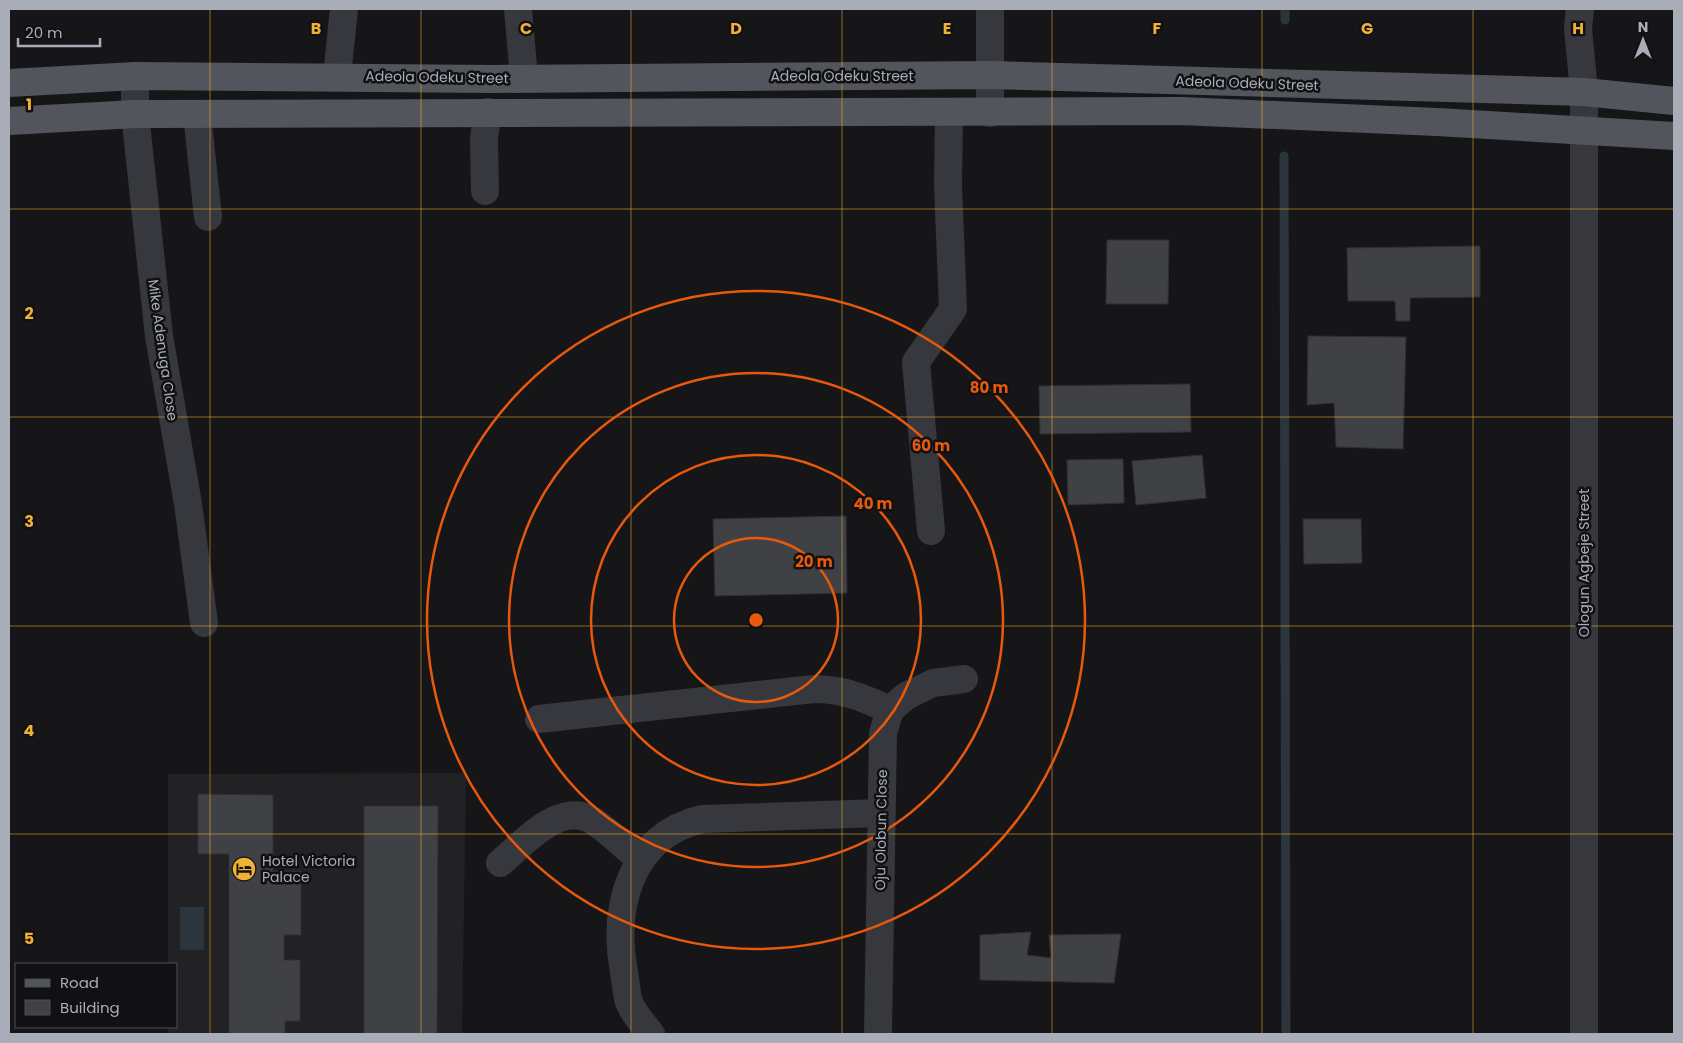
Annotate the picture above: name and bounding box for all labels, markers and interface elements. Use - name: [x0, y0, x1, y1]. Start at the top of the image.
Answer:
- scale bar: [18, 15, 100, 47]
- north arrow: [1618, 15, 1668, 65]
- text: B: [311, 17, 321, 40]
- text: C: [520, 17, 532, 40]
- text: D: [730, 17, 742, 40]
- text: E: [943, 17, 951, 40]
- text: F: [1153, 17, 1162, 40]
- text: G: [1361, 17, 1373, 40]
- text: H: [1572, 17, 1584, 40]
- text: N: [1638, 17, 1648, 37]
- text: 20 m: [25, 22, 63, 43]
- street label: Adeola Odeku Street: [365, 66, 509, 88]
- street label: Adeola Odeku Street: [770, 66, 914, 86]
- street label: Adeola Odeku Street: [1175, 71, 1319, 95]
- text: 1: [26, 93, 32, 116]
- street label: Mike Adenuga Close: [143, 278, 183, 422]
- text: 2: [24, 302, 34, 325]
- text: 80 m: [970, 377, 1008, 398]
- text: 60 m: [912, 435, 950, 456]
- street label: Ologun Agbeje Street: [1574, 489, 1594, 637]
- text: 40 m: [853, 493, 893, 514]
- text: 3: [24, 510, 34, 533]
- text: 20 m: [795, 551, 833, 572]
- centre of rings: [747, 611, 765, 629]
- text: 4: [24, 719, 35, 742]
- street label: Oju Olobun Close: [870, 769, 892, 891]
- place label: Hotel Victoria Palace: [262, 851, 355, 887]
- hotel icon: Hotel Victoria Palace: [231, 856, 257, 882]
- text: 5: [24, 927, 34, 950]
- legend: [15, 963, 178, 1028]
- text: Road: [60, 972, 99, 993]
- text: Building: [60, 997, 120, 1018]

